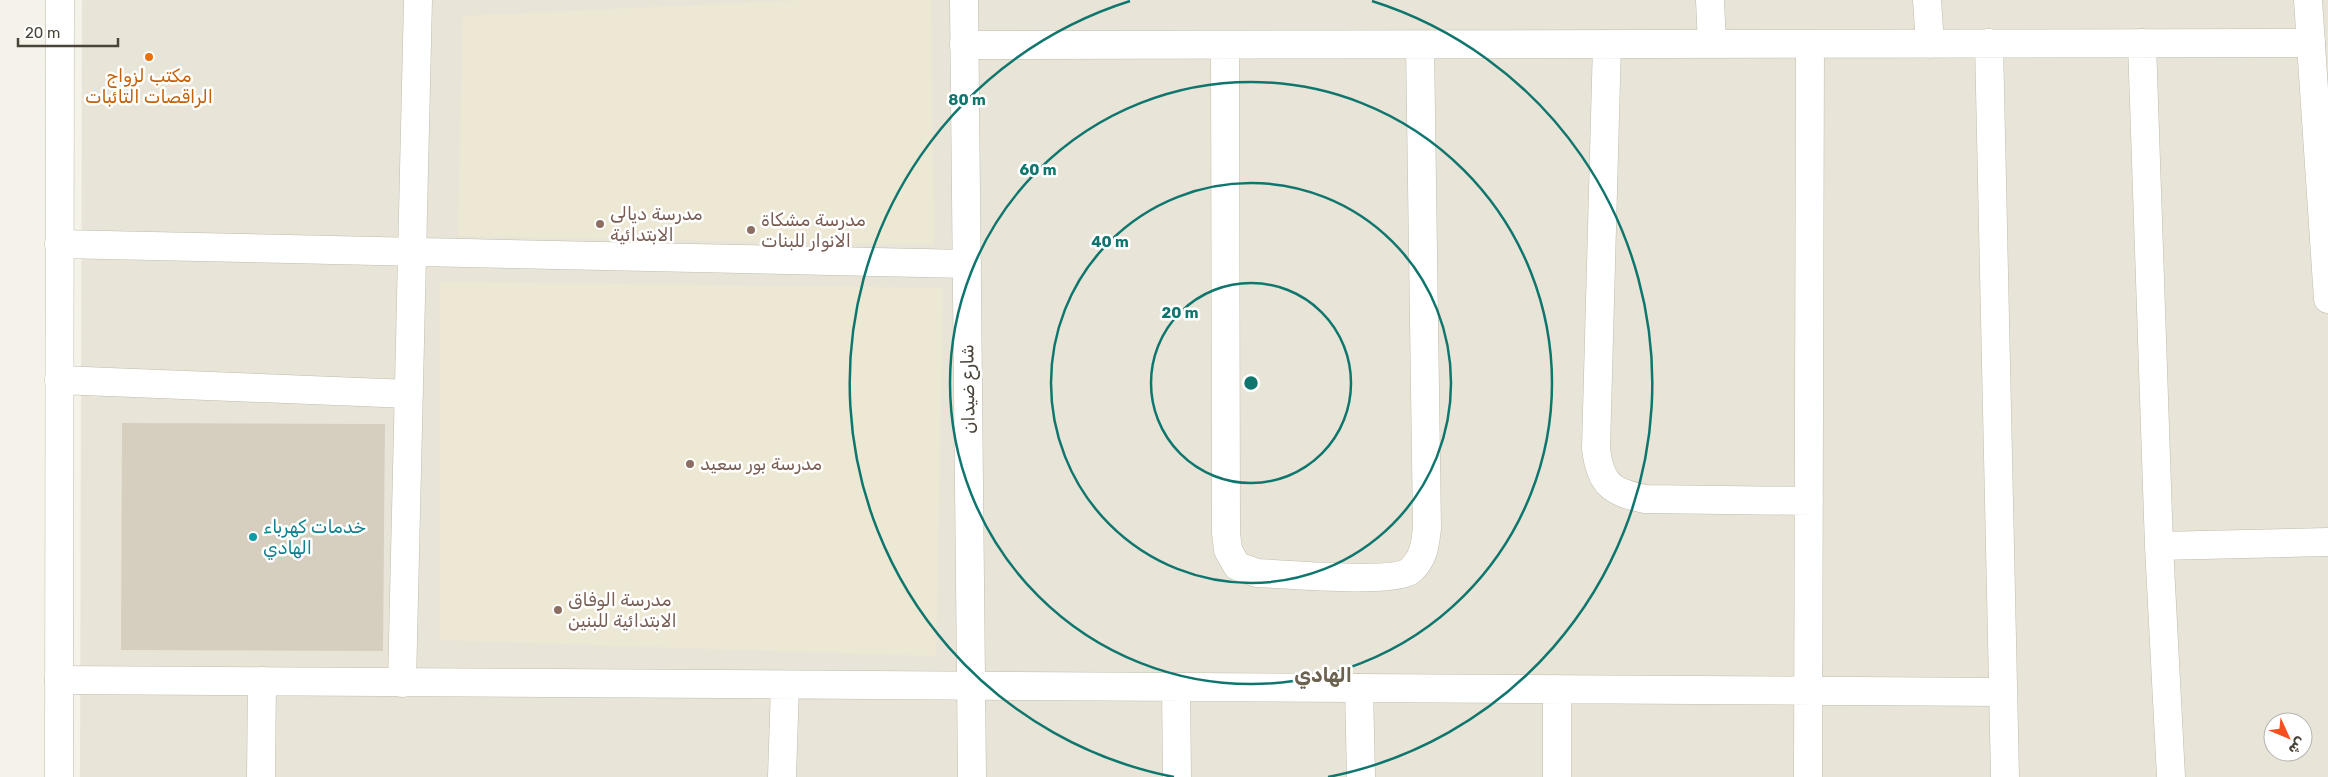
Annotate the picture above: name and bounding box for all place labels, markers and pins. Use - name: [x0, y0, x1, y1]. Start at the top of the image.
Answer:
- marker: مكتب لزواج الراقصات التائبات: [143, 51, 155, 63]
- place label: مكتب لزواج الراقصات التائبات: [85, 65, 213, 108]
- place label: مدرسة ديالى الابتدائية: [610, 203, 703, 246]
- place label: مدرسة مشكاة الانوار للبنات: [761, 209, 866, 252]
- marker: مدرسة ديالى الابتدائية: [594, 218, 606, 230]
- marker: مدرسة مشكاة الانوار للبنات: [745, 224, 757, 236]
- centre of rings: [1242, 374, 1260, 392]
- place label: مدرسة بور سعيد: [700, 453, 822, 475]
- marker: مدرسة بور سعيد: [684, 458, 696, 470]
- place label: خدمات كهرباء الهادي: [263, 516, 366, 560]
- marker: خدمات كهرباء الهادي: [247, 531, 259, 543]
- place label: مدرسة الوفاق الابتدائية للبنين: [568, 589, 677, 632]
- marker: مدرسة الوفاق الابتدائية للبنين: [552, 604, 564, 616]

